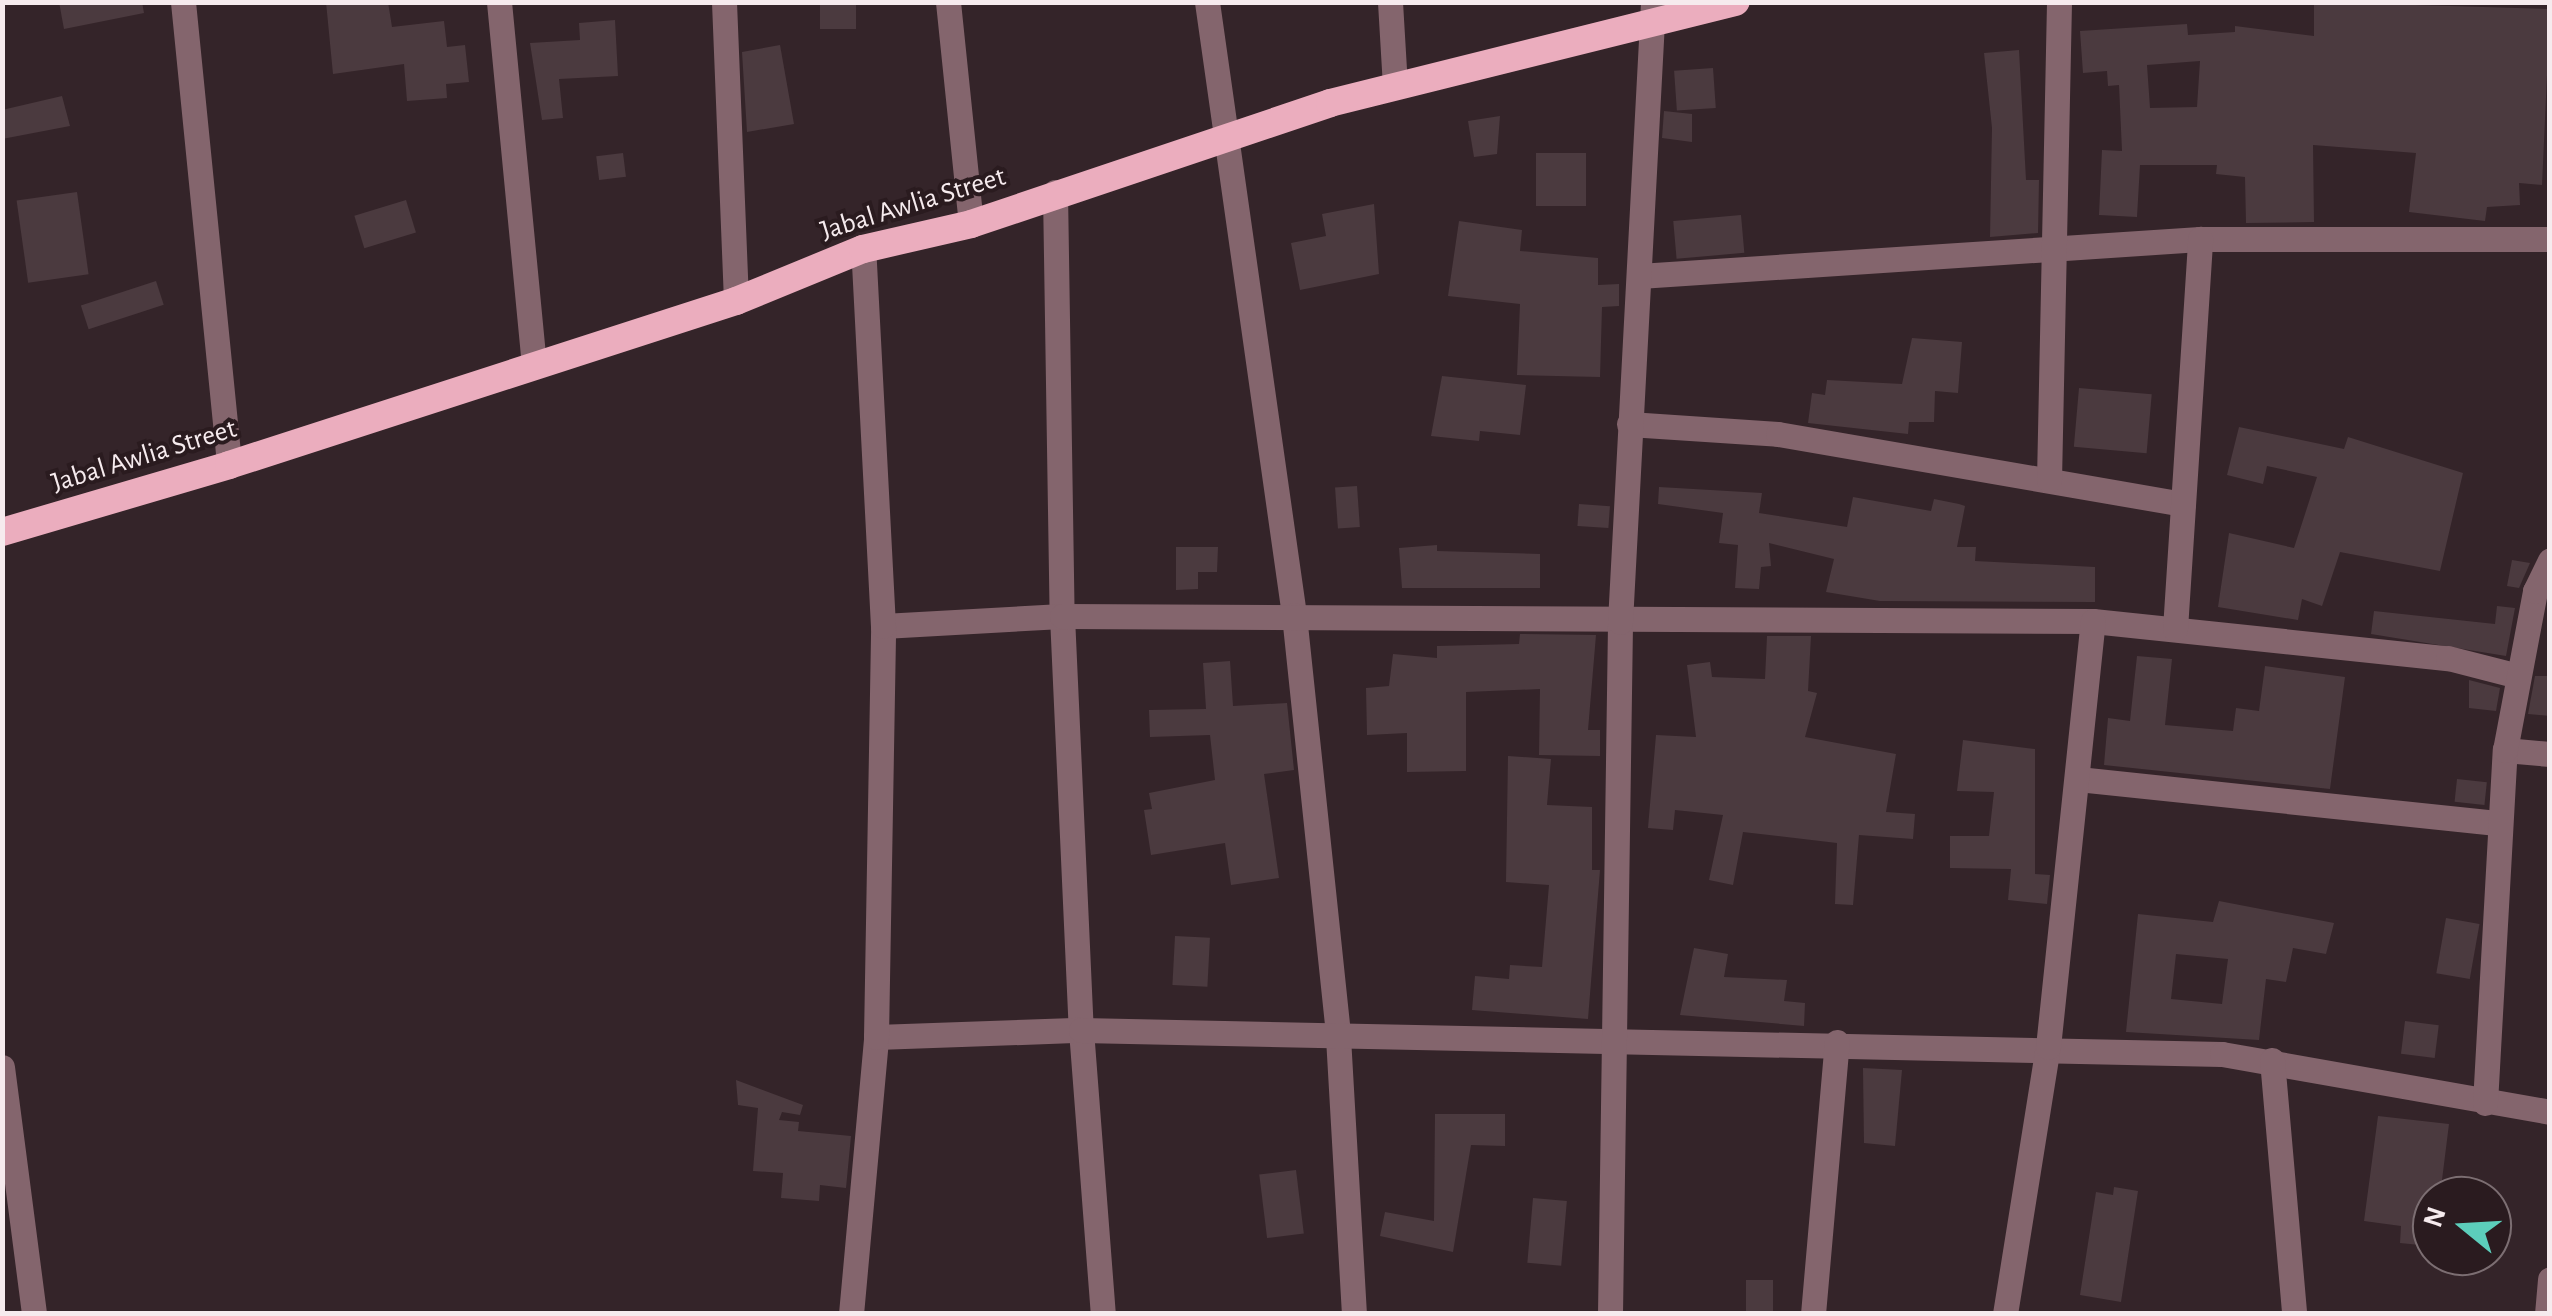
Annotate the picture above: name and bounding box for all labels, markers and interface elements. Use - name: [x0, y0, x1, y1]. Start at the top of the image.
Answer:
- street label: Jabal Awlia Street: [816, 160, 1010, 248]
- street label: Jabal Awlia Street: [47, 412, 241, 500]
- north arrow: [2412, 1176, 2512, 1276]
- text: N: [2419, 1204, 2452, 1231]

